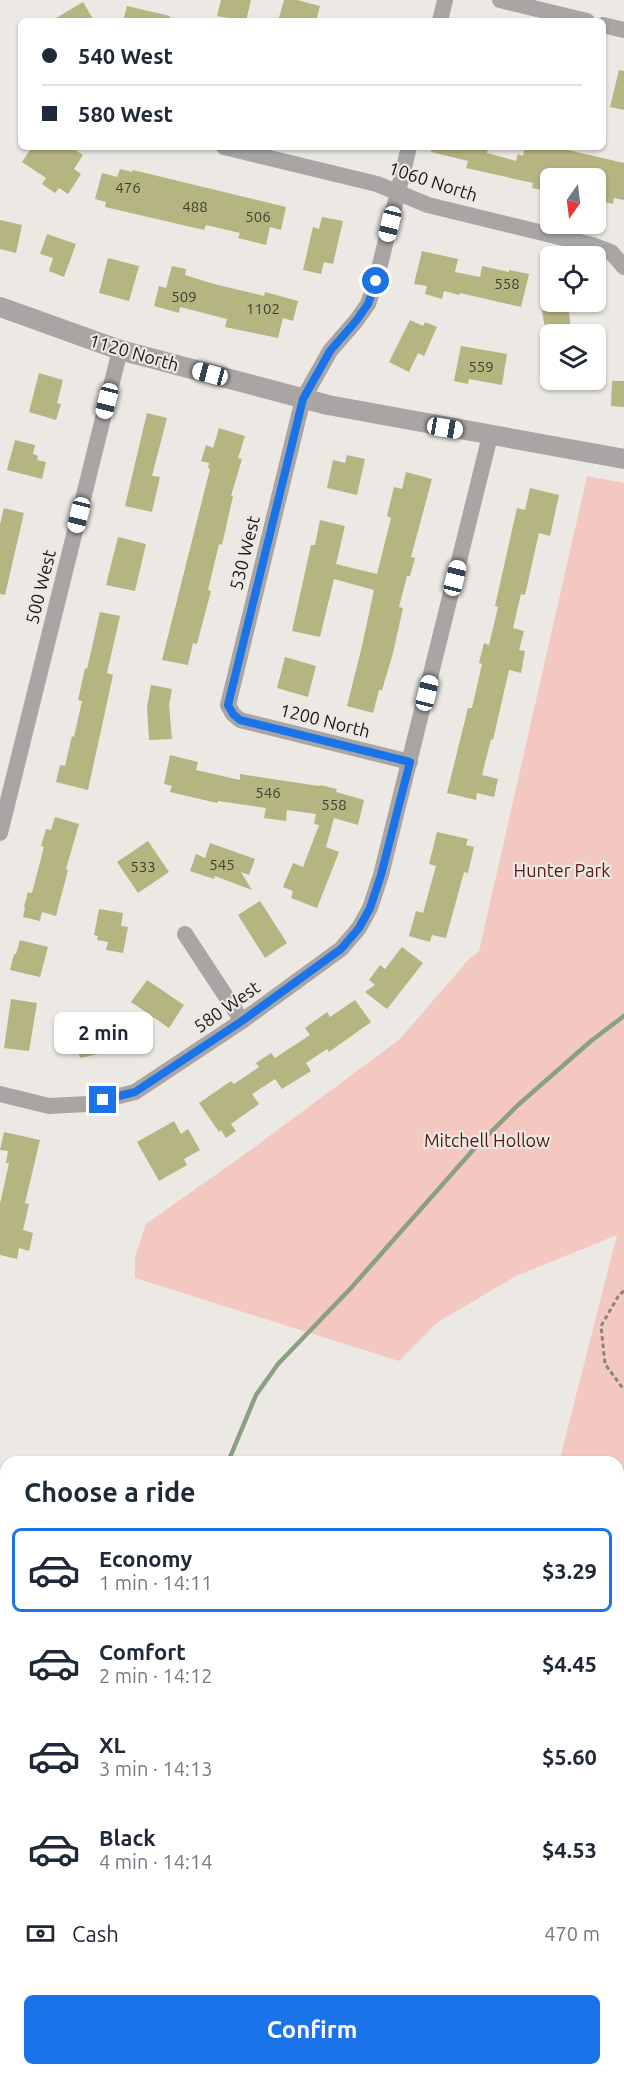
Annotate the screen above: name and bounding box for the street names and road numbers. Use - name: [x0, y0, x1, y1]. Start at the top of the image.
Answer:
- street label: 1060 North: [386, 157, 480, 205]
- street label: 1120 North: [87, 330, 181, 374]
- street label: 530 West: [225, 514, 263, 592]
- street label: 500 West: [21, 548, 59, 626]
- street label: 1200 North: [278, 699, 372, 741]
- street label: 580 West: [190, 976, 263, 1036]

